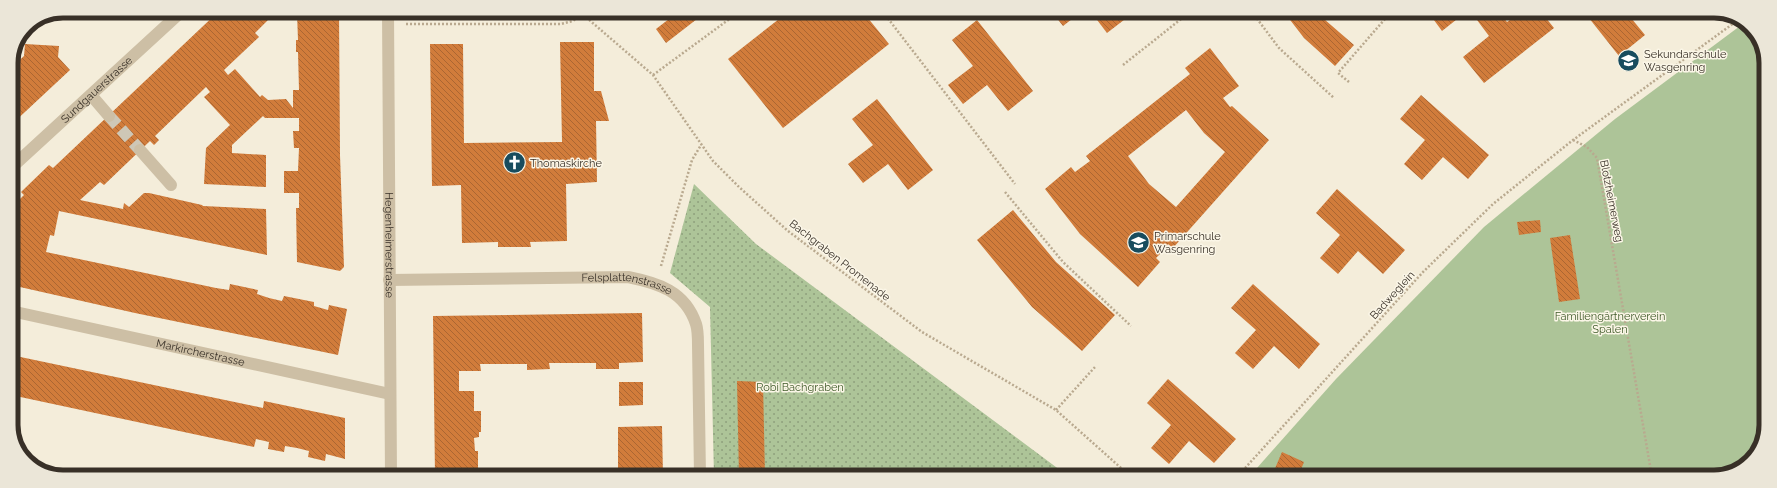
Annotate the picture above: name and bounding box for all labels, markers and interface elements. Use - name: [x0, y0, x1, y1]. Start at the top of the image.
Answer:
- school or university icon: Sekundarschule Wasgenring: [1616, 47, 1642, 73]
- place label: Sekundarschule Wasgenring: [1644, 48, 1727, 74]
- street label: Sundgauerstrasse: [58, 54, 136, 126]
- church icon: Thomaskirche: [501, 150, 527, 176]
- place label: Thomaskirche: [530, 157, 602, 170]
- street label: Blotzheimerweg: [1597, 159, 1626, 243]
- street label: Hegenheimerstrasse: [382, 192, 396, 299]
- street label: Bachgraben Promenade: [787, 217, 893, 304]
- school or university icon: Primarschule Wasgenring: [1126, 229, 1152, 255]
- place label: Primarschule Wasgenring: [1154, 230, 1221, 256]
- street label: Badweglein: [1367, 269, 1417, 322]
- street label: Felsplattenstrasse: [581, 271, 675, 298]
- park label: Familiengärtnerverein Spalen: [1555, 310, 1665, 336]
- street label: Markircherstrasse: [155, 337, 246, 369]
- park label: Robi Bachgraben: [756, 381, 844, 394]

